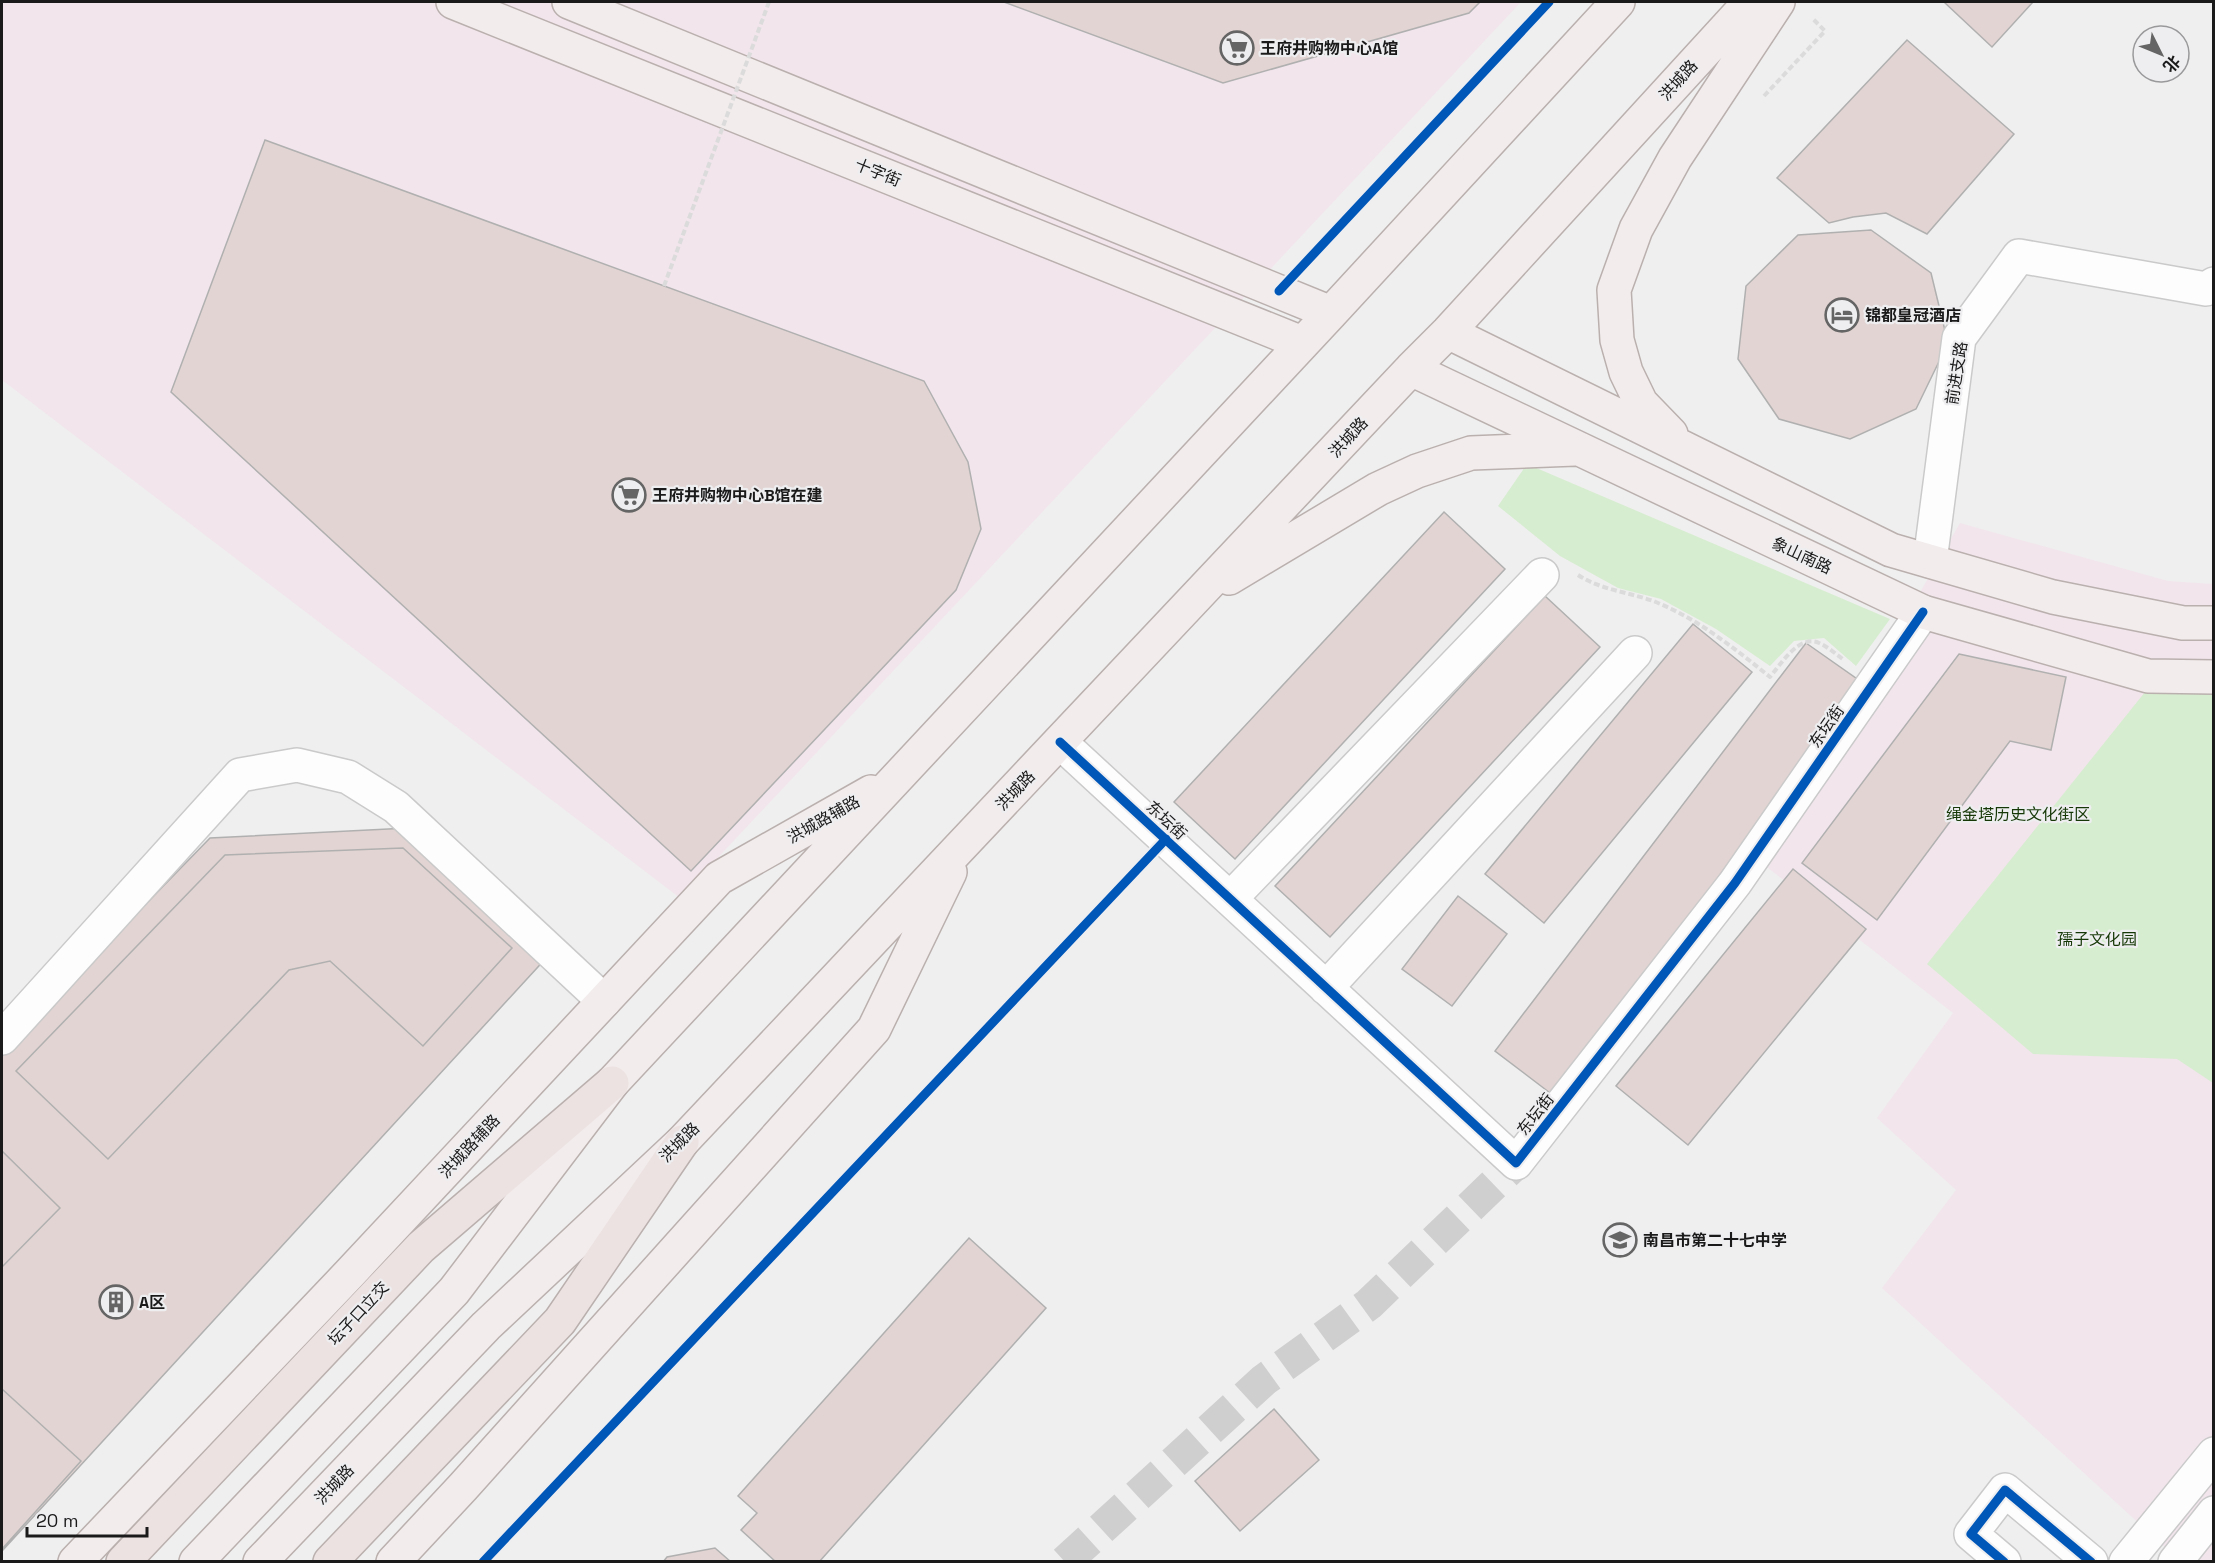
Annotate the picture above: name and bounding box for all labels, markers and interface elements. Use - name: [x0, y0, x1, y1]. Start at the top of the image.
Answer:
- north arrow: [2131, 24, 2191, 84]
- supermarket icon: 王府井购物中心A馆: [1219, 30, 1255, 66]
- place label: 王府井购物中心A馆: [1260, 38, 1398, 59]
- text: 北: [2158, 51, 2185, 77]
- street label: 洪城路: [1655, 55, 1702, 105]
- street label: 十字街: [852, 154, 904, 191]
- hotel icon: 锦都皇冠酒店: [1824, 297, 1860, 333]
- place label: 锦都皇冠酒店: [1865, 305, 1961, 326]
- street label: 前进支路: [1941, 340, 1972, 406]
- street label: 洪城路: [1324, 413, 1372, 462]
- supermarket icon: 王府井购物中心B馆在建: [611, 477, 647, 513]
- place label: 王府井购物中心B馆在建: [652, 485, 823, 506]
- street label: 象山南路: [1768, 532, 1835, 578]
- street label: 东坛街: [1804, 701, 1849, 752]
- street label: 洪城路: [991, 766, 1040, 815]
- street label: 洪城路辅路: [783, 791, 863, 848]
- street label: 东坛街: [1142, 796, 1191, 844]
- park label: 绳金塔历史文化街区: [1946, 804, 2090, 825]
- park label: 孺子文化园: [2057, 929, 2137, 950]
- street label: 东坛街: [1512, 1089, 1558, 1140]
- street label: 洪城路辅路: [434, 1110, 504, 1183]
- street label: 洪城路: [655, 1118, 704, 1167]
- school or university icon: 南昌市第二十七中学: [1602, 1222, 1638, 1258]
- place label: 南昌市第二十七中学: [1643, 1230, 1787, 1251]
- street label: 坛子口立交: [323, 1277, 393, 1350]
- building icon: A区: [98, 1284, 134, 1320]
- place label: A区: [139, 1292, 165, 1313]
- street label: 洪城路: [310, 1460, 359, 1509]
- scale bar: [27, 1500, 147, 1538]
- text: 20 m: [36, 1509, 79, 1532]

